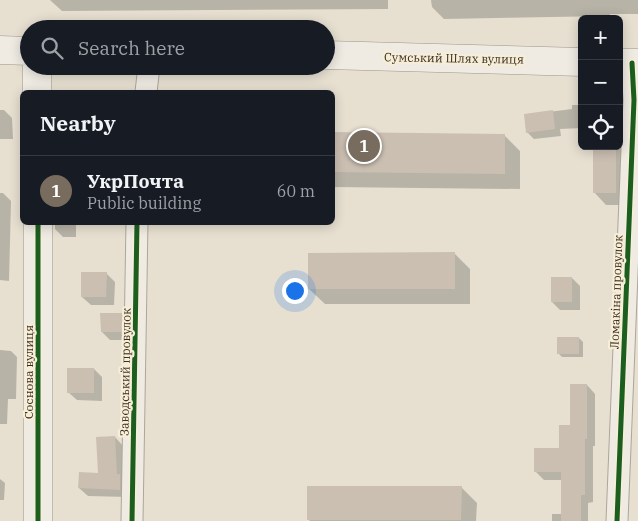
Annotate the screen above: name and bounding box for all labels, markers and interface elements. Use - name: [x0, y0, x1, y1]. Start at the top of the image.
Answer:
- map controls: [578, 15, 623, 150]
- button: +: [578, 15, 623, 60]
- search box: [20, 20, 335, 75]
- icon: search: [38, 34, 66, 62]
- text: Search here: [78, 36, 185, 60]
- street label: Сумський Шлях вулиця: [384, 49, 524, 67]
- button: −: [578, 60, 623, 105]
- button: locate: [578, 105, 623, 150]
- text: Nearby: [40, 109, 116, 137]
- pin: 1: [348, 127, 380, 165]
- text: УкрПочта: [87, 169, 184, 193]
- text: 1: [51, 181, 61, 201]
- text: 60 m: [277, 181, 315, 201]
- text: Public building: [87, 193, 201, 213]
- street label: Ломакіна провулок: [607, 235, 625, 349]
- your location: [282, 278, 308, 304]
- street label: Заводський провулок: [116, 308, 134, 436]
- street label: Соснова вулиця: [21, 325, 36, 419]

